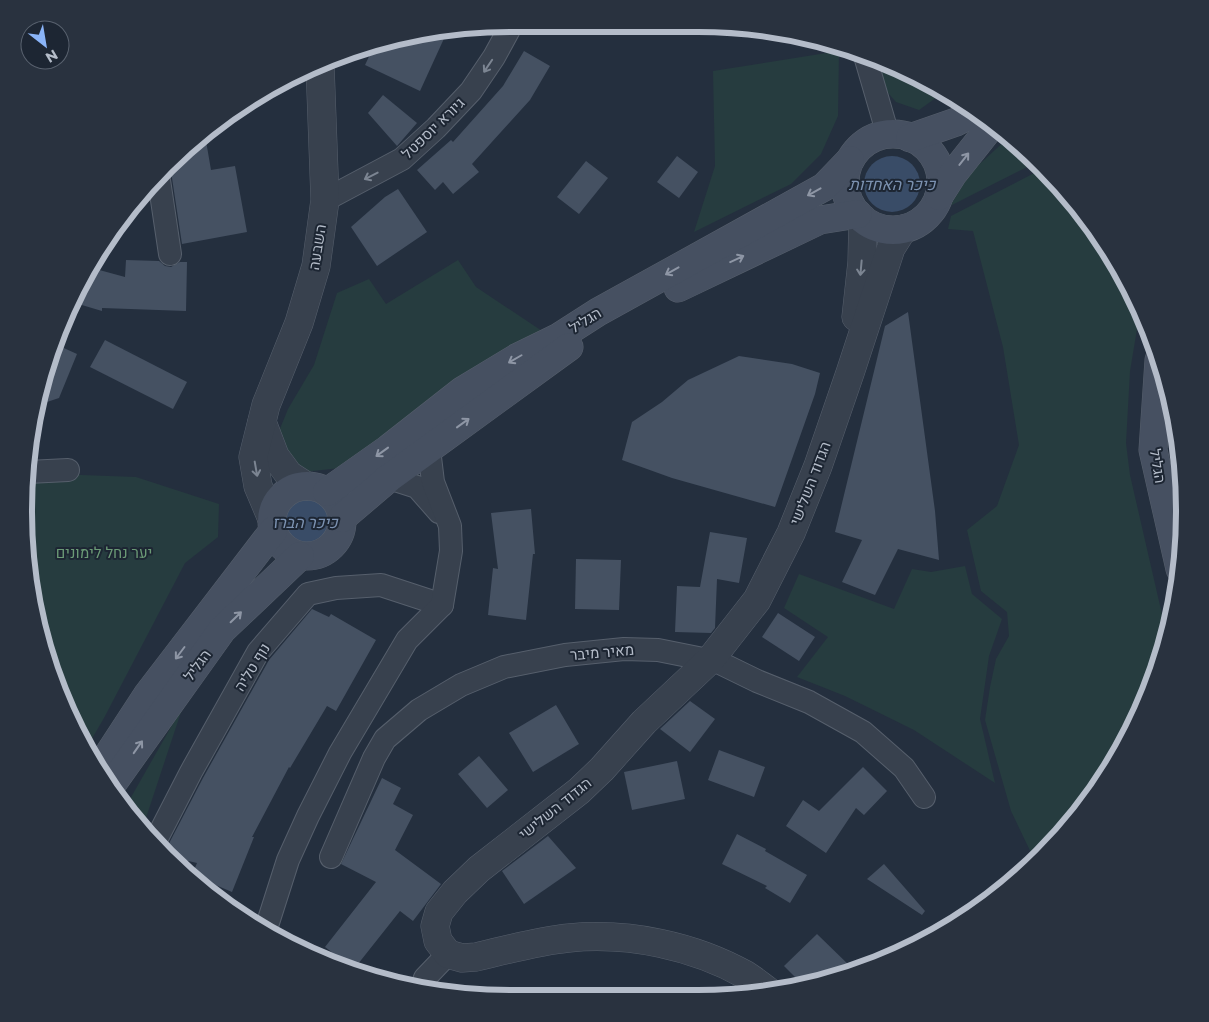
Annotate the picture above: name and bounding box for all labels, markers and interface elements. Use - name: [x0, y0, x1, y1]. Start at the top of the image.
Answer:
- north arrow: [20, 20, 70, 70]
- text: N: [42, 46, 61, 67]
- one-way arrow: [483, 59, 493, 73]
- street label: גיורא יוספטל: [397, 93, 469, 163]
- one-way arrow: [959, 152, 969, 166]
- one-way arrow: [364, 172, 379, 181]
- water label: כיכר האחדות: [849, 175, 937, 194]
- one-way arrow: [808, 188, 822, 198]
- street label: השבעה: [304, 223, 330, 271]
- one-way arrow: [729, 254, 744, 264]
- one-way arrow: [856, 259, 866, 275]
- one-way arrow: [665, 267, 680, 276]
- street label: הגליל: [565, 303, 605, 337]
- one-way arrow: [509, 355, 523, 365]
- one-way arrow: [456, 418, 469, 429]
- street label: הגדוד השלישי: [785, 439, 835, 527]
- one-way arrow: [375, 447, 389, 457]
- street label: הגליל: [1146, 447, 1170, 485]
- one-way arrow: [251, 461, 261, 477]
- water label: כיכר הברז: [272, 513, 339, 532]
- park label: יער נחל לימונים: [56, 543, 152, 562]
- one-way arrow: [229, 611, 242, 623]
- street label: נוף טליה: [230, 639, 274, 695]
- street label: מאיר מיבר: [569, 640, 635, 664]
- street label: הגליל: [179, 645, 215, 685]
- one-way arrow: [175, 646, 185, 660]
- one-way arrow: [133, 740, 143, 754]
- street label: הגדוד השלישי: [515, 773, 595, 843]

